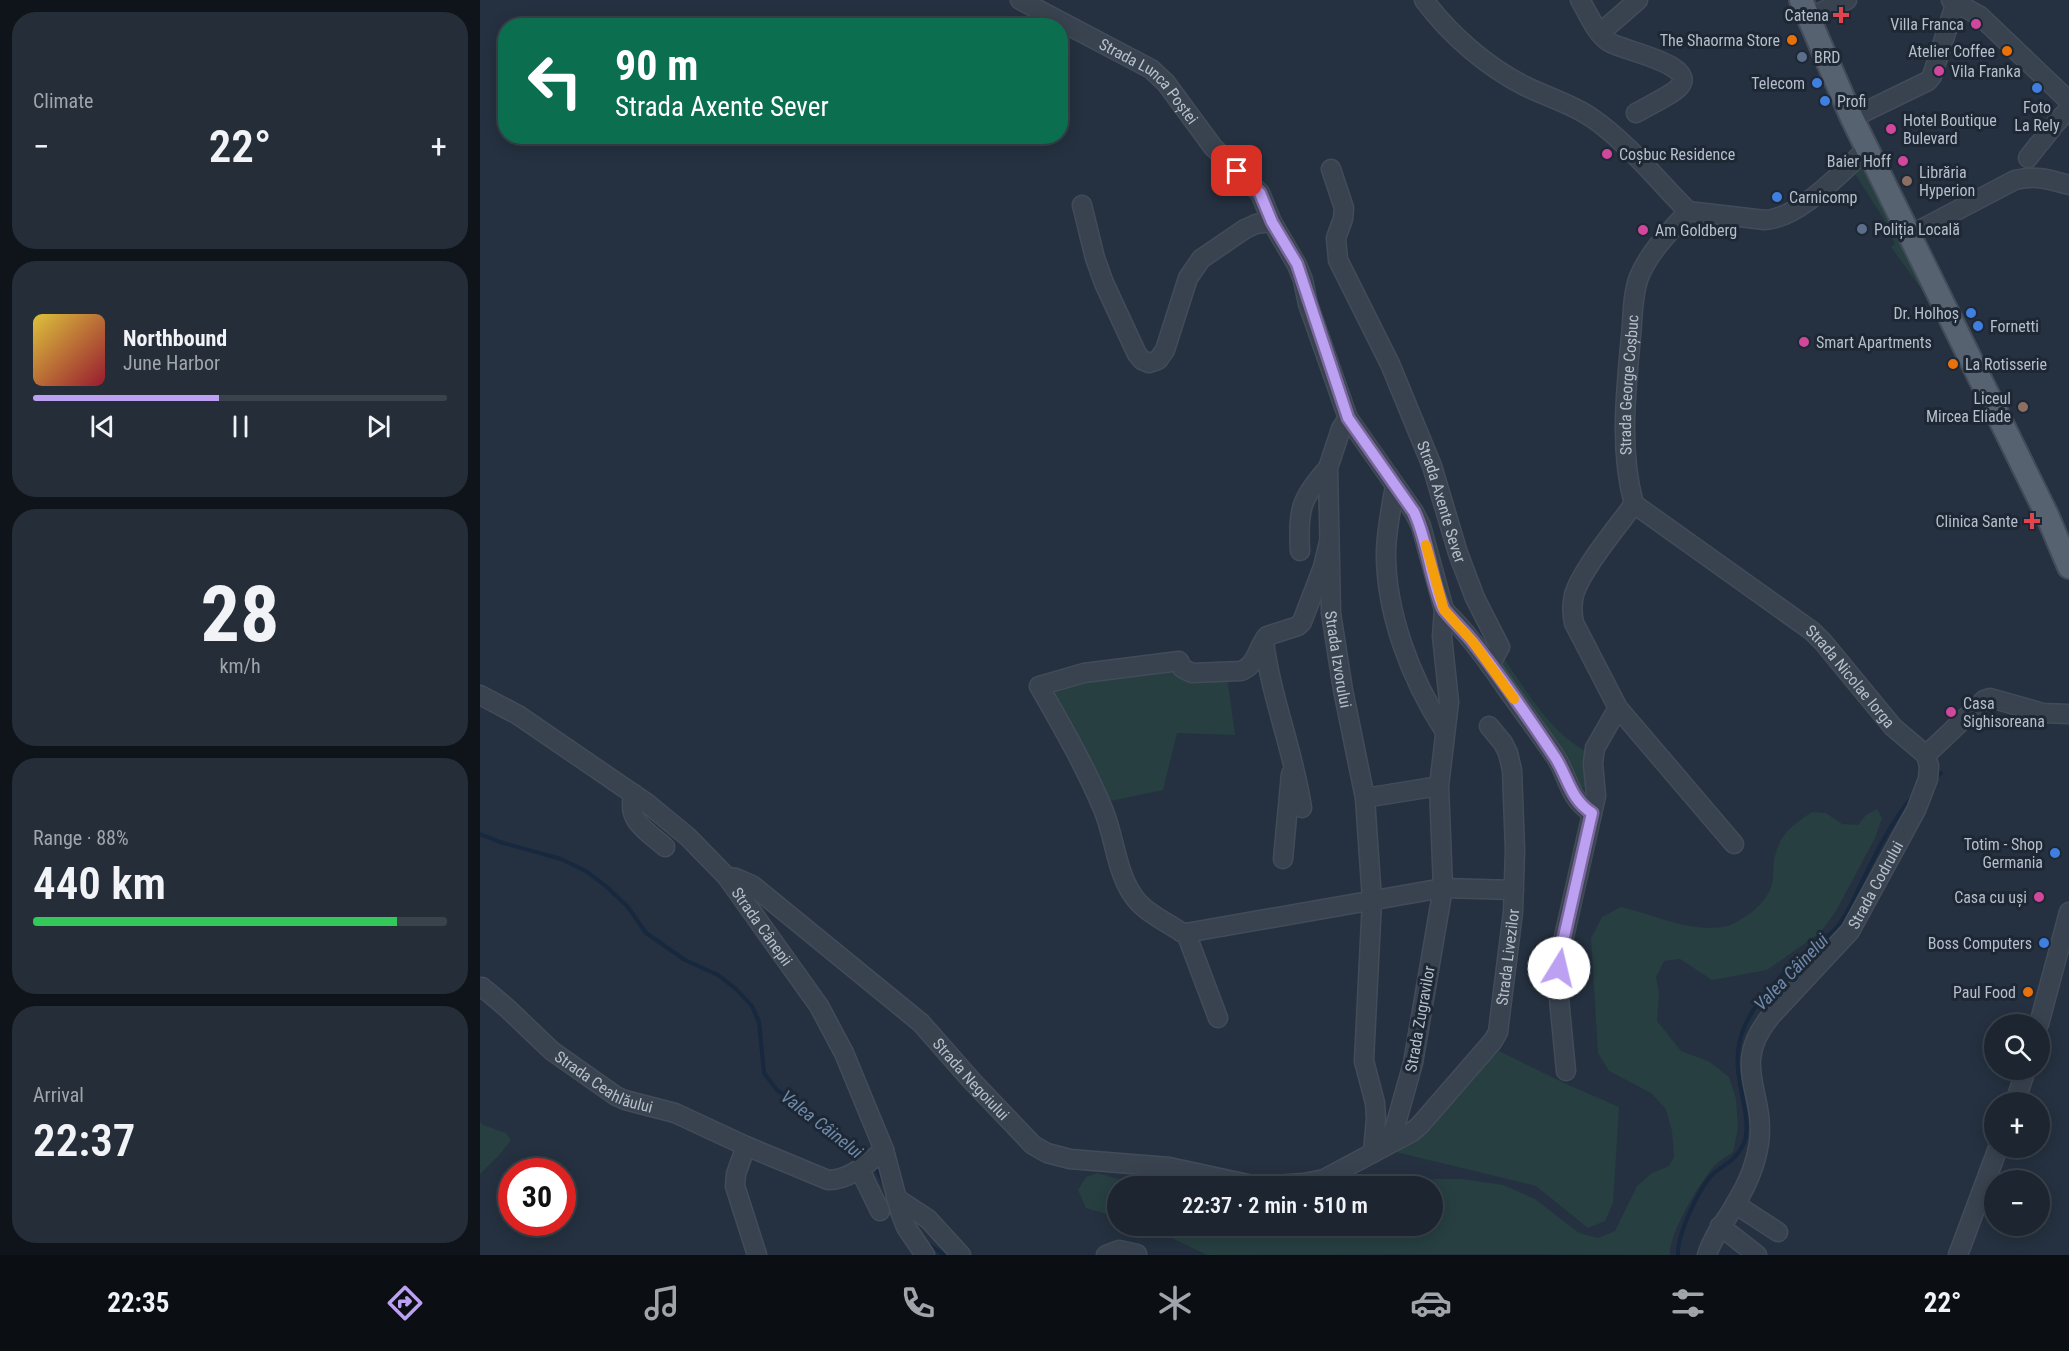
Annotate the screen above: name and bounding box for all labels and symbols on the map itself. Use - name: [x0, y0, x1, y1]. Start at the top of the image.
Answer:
- place label: Catena: [1785, 6, 1829, 25]
- marker: Catena: [1834, 8, 1848, 22]
- place label: Villa Franca: [1890, 15, 1964, 34]
- marker: Villa Franca: [1969, 17, 1983, 31]
- place label: The Shaorma Store: [1660, 31, 1780, 50]
- marker: The Shaorma Store: [1785, 33, 1799, 47]
- street label: Strada Lunca Poștei: [1096, 34, 1202, 128]
- place label: Atelier Coffee: [1908, 42, 1995, 61]
- marker: Atelier Coffee: [2000, 44, 2014, 58]
- place label: BRD: [1814, 48, 1840, 67]
- marker: BRD: [1795, 50, 1809, 64]
- place label: Vila Franka: [1951, 62, 2021, 81]
- marker: Vila Franka: [1932, 64, 1946, 78]
- place label: Telecom: [1751, 74, 1805, 93]
- marker: Telecom: [1810, 76, 1824, 90]
- marker: Foto La Rely: [2030, 81, 2044, 95]
- place label: Profi: [1837, 92, 1866, 111]
- marker: Profi: [1818, 94, 1832, 108]
- place label: Foto La Rely: [2014, 98, 2060, 135]
- place label: Hotel Boutique Bulevard: [1903, 111, 1997, 148]
- marker: Hotel Boutique Bulevard: [1884, 122, 1898, 136]
- pin: [1211, 145, 1262, 196]
- place label: Coșbuc Residence: [1619, 145, 1735, 165]
- marker: Coșbuc Residence: [1600, 147, 1614, 161]
- place label: Baier Hoff: [1827, 152, 1891, 171]
- marker: Baier Hoff: [1896, 154, 1910, 168]
- place label: Librăria Hyperion: [1919, 163, 1975, 200]
- marker: Librăria Hyperion: [1900, 174, 1914, 188]
- place label: Carnicomp: [1789, 188, 1858, 207]
- marker: Carnicomp: [1770, 190, 1784, 204]
- place label: Poliția Locală: [1874, 220, 1960, 240]
- place label: Am Goldberg: [1655, 221, 1737, 240]
- marker: Poliția Locală: [1855, 222, 1869, 236]
- marker: Am Goldberg: [1636, 223, 1650, 237]
- place label: Dr. Holhoș: [1893, 304, 1959, 324]
- marker: Dr. Holhoș: [1964, 306, 1978, 320]
- street label: Strada George Coșbuc: [1615, 314, 1642, 456]
- place label: Fornetti: [1990, 317, 2039, 336]
- marker: Fornetti: [1971, 319, 1985, 333]
- place label: Smart Apartments: [1816, 333, 1932, 352]
- marker: Smart Apartments: [1797, 335, 1811, 349]
- place label: La Rotisserie: [1965, 355, 2047, 374]
- marker: La Rotisserie: [1946, 357, 1960, 371]
- place label: Liceul Mircea Eliade: [1926, 389, 2011, 426]
- marker: Liceul Mircea Eliade: [2016, 400, 2030, 414]
- street label: Strada Axente Sever: [1413, 438, 1470, 565]
- place label: Clinica Sante: [1935, 512, 2018, 531]
- marker: Clinica Sante: [2023, 512, 2041, 530]
- street label: Strada Izvorului: [1321, 609, 1356, 709]
- street label: Strada Nicolae Iorga: [1803, 620, 1899, 731]
- place label: Casa Sighisoreana: [1963, 694, 2045, 731]
- marker: Casa Sighisoreana: [1944, 705, 1958, 719]
- place label: Totim - Shop Germania: [1964, 835, 2043, 872]
- street label: Strada Codrului: [1844, 838, 1907, 932]
- marker: Totim - Shop Germania: [2048, 846, 2062, 860]
- street label: Strada Cânepii: [728, 884, 797, 969]
- place label: Casa cu uși: [1954, 888, 2027, 908]
- marker: Casa cu uși: [2032, 890, 2046, 904]
- street label: Strada Livezilor: [1492, 908, 1523, 1007]
- water label: Valea Câinelui: [1749, 929, 1833, 1014]
- place label: Boss Computers: [1928, 934, 2032, 953]
- position arrow: [1527, 936, 1591, 1000]
- marker: Boss Computers: [2037, 936, 2051, 950]
- street label: Strada Zugravilor: [1401, 964, 1439, 1074]
- place label: Paul Food: [1953, 983, 2016, 1002]
- marker: Paul Food: [2021, 985, 2035, 999]
- street label: Strada Negoiului: [929, 1034, 1014, 1124]
- street label: Strada Ceahlăului: [551, 1047, 655, 1116]
- water label: Valea Câinelui: [777, 1086, 868, 1163]
- speed limit sign: 30: [498, 1158, 576, 1236]

